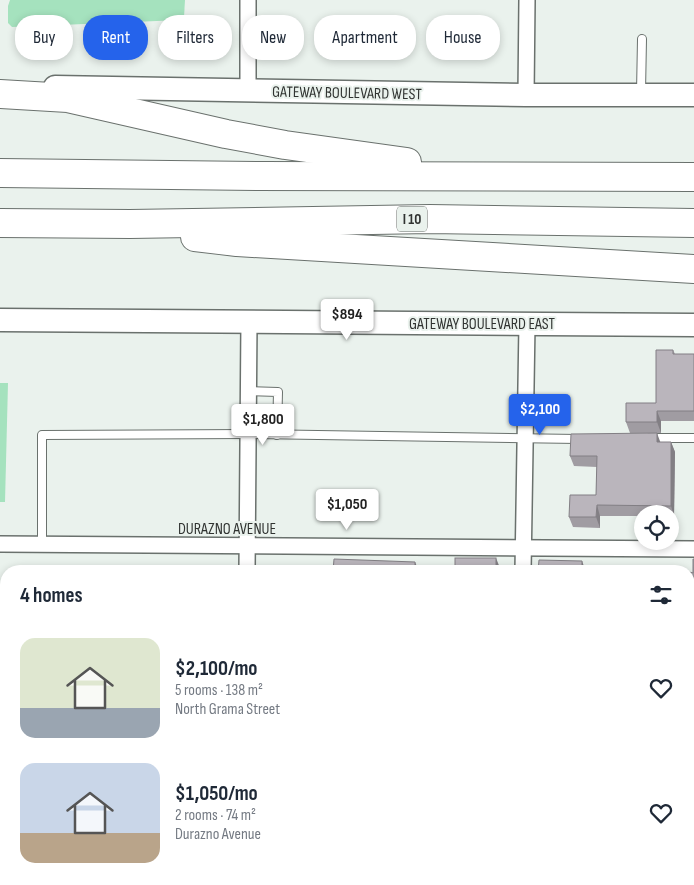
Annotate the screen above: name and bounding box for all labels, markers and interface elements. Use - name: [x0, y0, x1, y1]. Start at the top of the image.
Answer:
- chip: Buy: [15, 15, 73, 60]
- chip: Rent: [83, 15, 148, 60]
- chip: Filters: [158, 15, 232, 60]
- chip: New: [242, 15, 304, 60]
- chip: Apartment: [314, 15, 416, 60]
- chip: House: [426, 15, 500, 60]
- street label: GATEWAY BOULEVARD WEST: [272, 83, 423, 104]
- road number: I 10: [397, 206, 427, 232]
- pin: $894: [317, 298, 377, 341]
- text: $894: [332, 305, 362, 324]
- street label: GATEWAY BOULEVARD EAST: [409, 315, 556, 334]
- pin: $2,100: [499, 394, 581, 436]
- text: $2,100: [520, 400, 560, 419]
- pin: $1,800: [222, 404, 304, 446]
- text: $1,800: [242, 410, 284, 429]
- pin: $1,050: [306, 488, 388, 531]
- text: $1,050: [327, 495, 367, 514]
- map controls: [634, 505, 679, 550]
- button: locate: [634, 505, 679, 550]
- street label: DURAZNO AVENUE: [178, 520, 276, 539]
- icon: filters: [647, 581, 675, 609]
- text: 4 homes: [20, 583, 83, 608]
- text: $2,100/mo: [175, 656, 258, 681]
- icon: home: [60, 658, 120, 718]
- icon: heart: [647, 674, 675, 702]
- text: 5 rooms · 138 m²: [175, 681, 263, 700]
- text: North Grama Street: [175, 700, 280, 719]
- text: $1,050/mo: [175, 781, 258, 806]
- icon: home: [60, 783, 120, 843]
- icon: heart: [647, 799, 675, 827]
- text: 2 rooms · 74 m²: [175, 806, 256, 825]
- text: Durazno Avenue: [175, 825, 261, 844]

